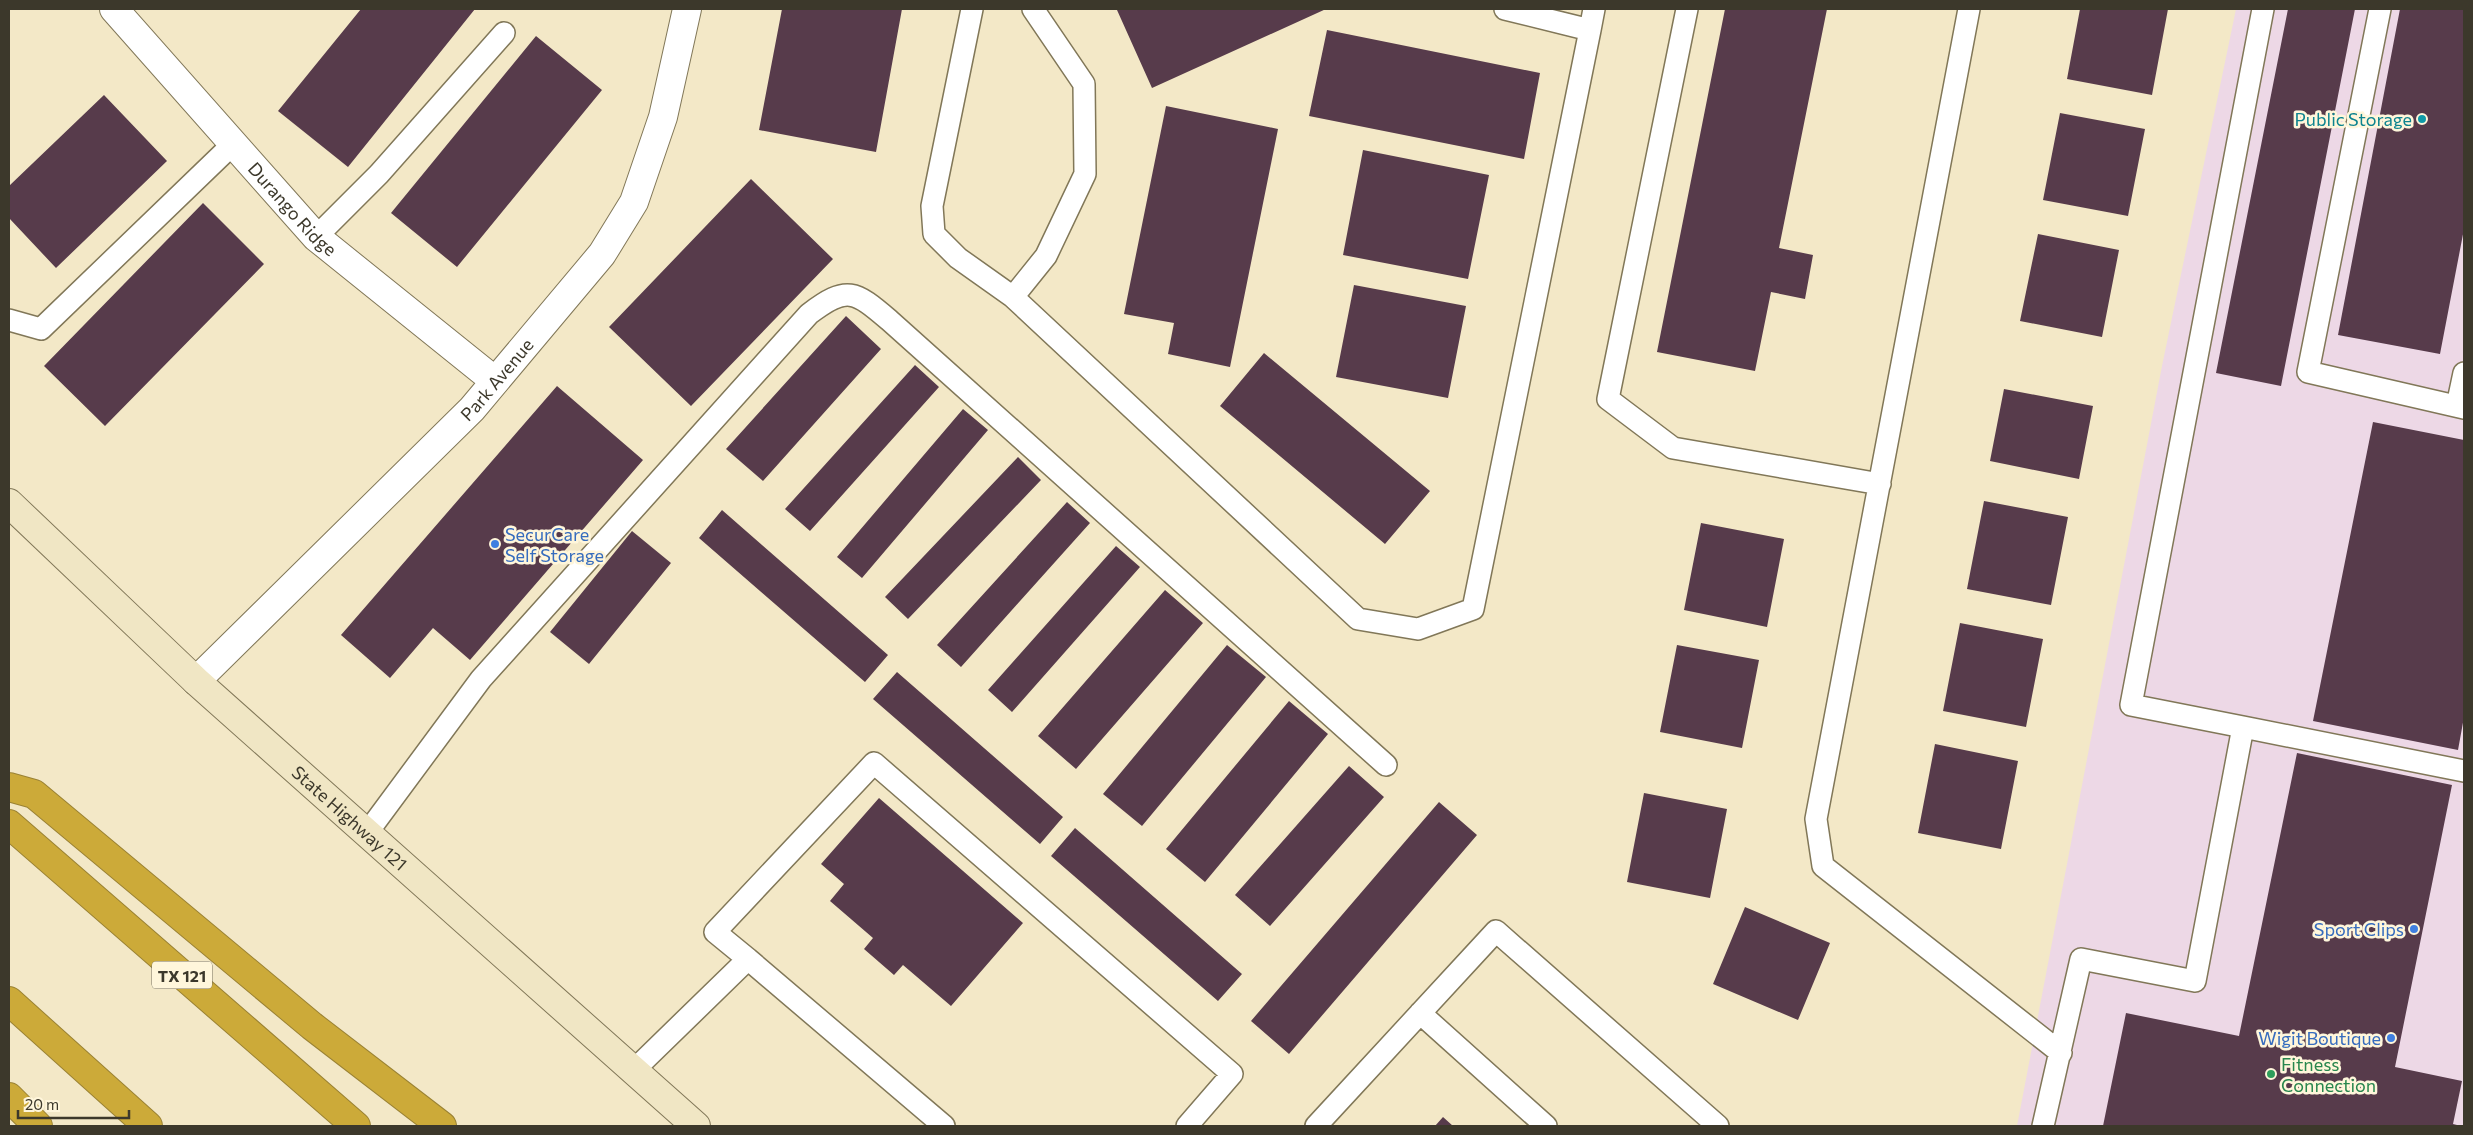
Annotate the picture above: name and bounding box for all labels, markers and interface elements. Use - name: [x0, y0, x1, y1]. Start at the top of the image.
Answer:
- place label: Public Storage: [2295, 108, 2412, 130]
- marker: Public Storage: [2416, 113, 2428, 125]
- street label: Durango Ridge: [244, 157, 341, 260]
- street label: Park Avenue: [456, 334, 538, 425]
- place label: SecurCare Self Storage: [505, 523, 604, 566]
- marker: SecurCare Self Storage: [489, 538, 501, 550]
- street label: State Highway 121: [288, 761, 412, 875]
- place label: Sport Clips: [2314, 918, 2404, 940]
- marker: Sport Clips: [2408, 923, 2420, 935]
- road number: TX 121: [152, 962, 212, 988]
- place label: Wigit Boutique: [2258, 1027, 2381, 1049]
- marker: Wigit Boutique: [2385, 1032, 2397, 1044]
- place label: Fitness Connection: [2281, 1053, 2376, 1096]
- marker: Fitness Connection: [2265, 1068, 2277, 1080]
- scale bar: [18, 1088, 129, 1120]
- text: 20 m: [25, 1095, 59, 1113]

